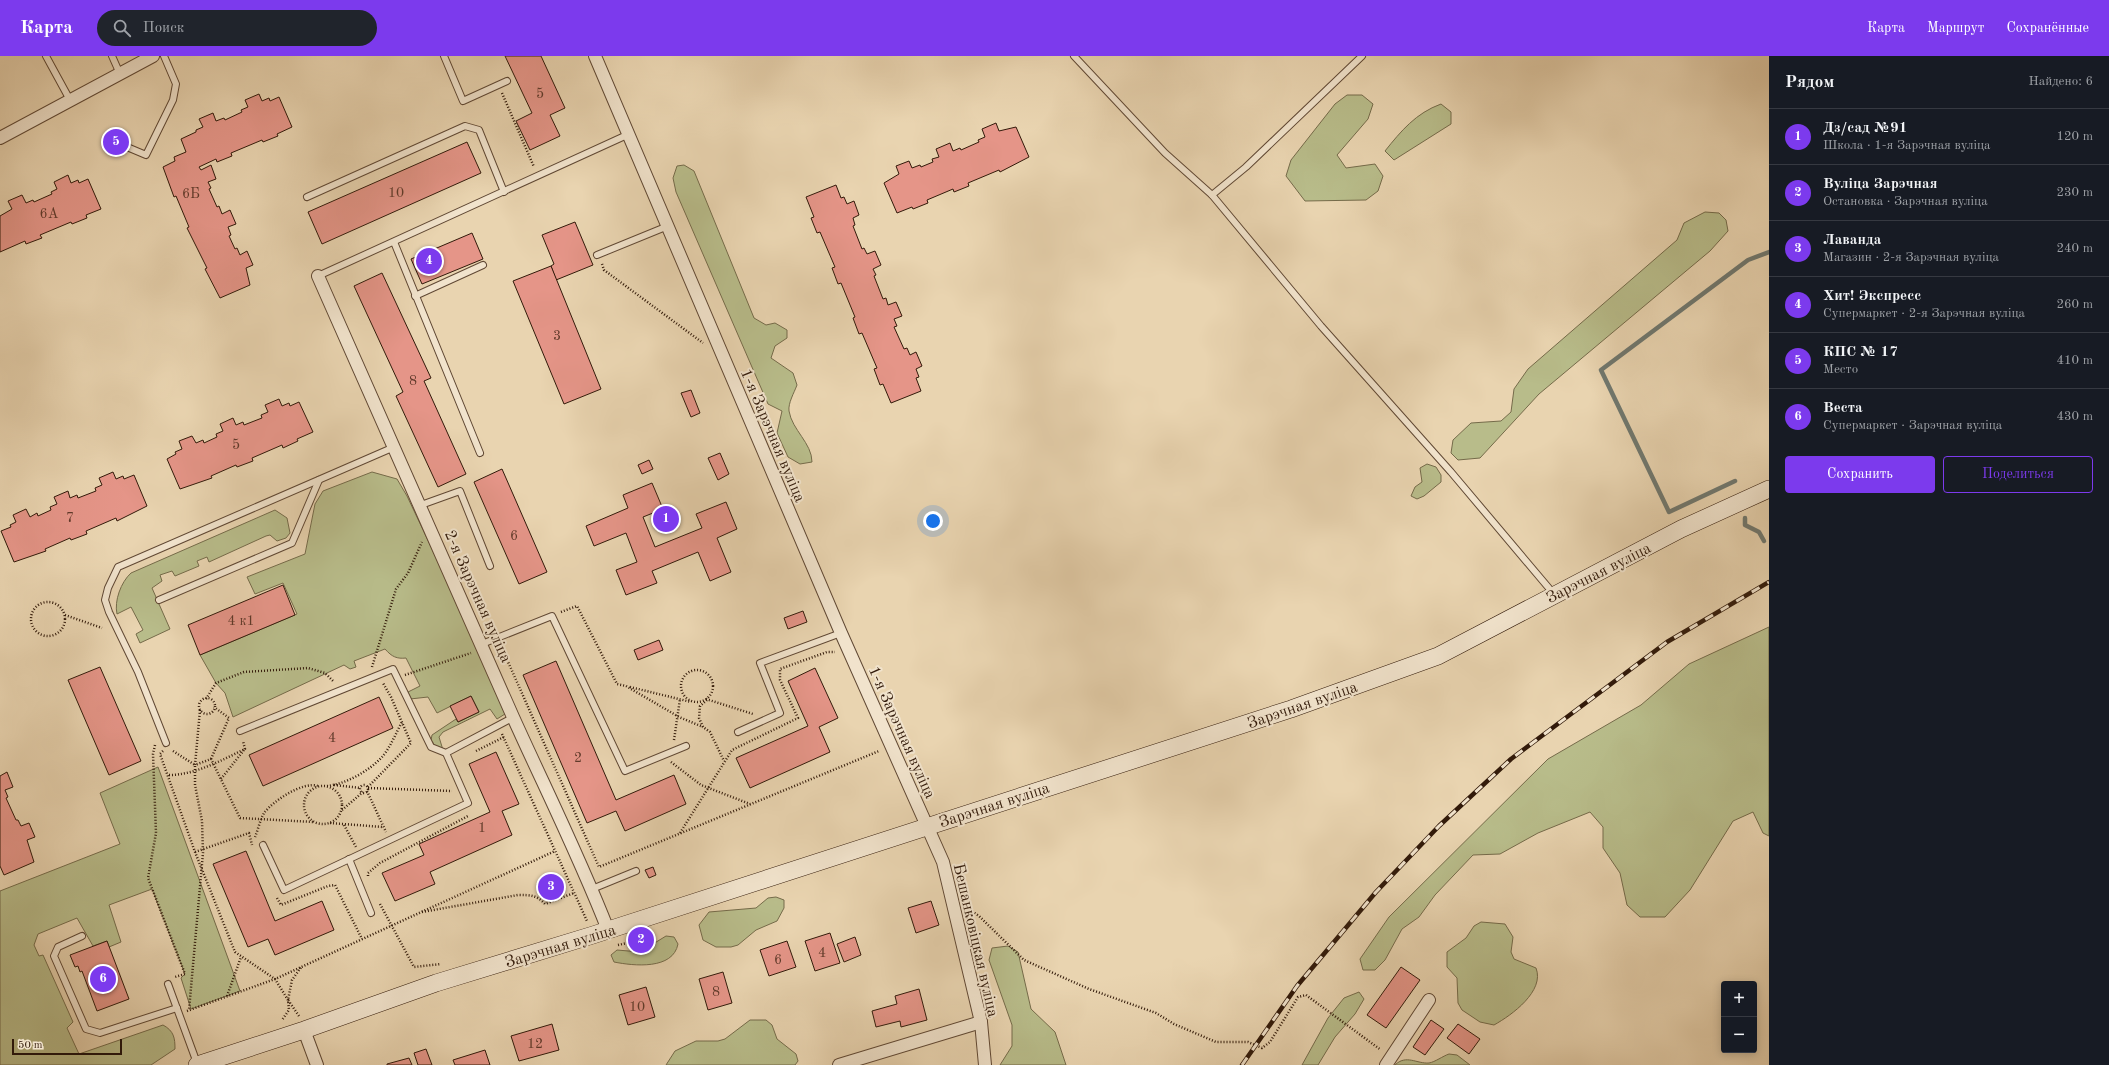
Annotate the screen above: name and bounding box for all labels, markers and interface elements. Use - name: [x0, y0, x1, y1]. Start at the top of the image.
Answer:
- search box: [97, 10, 377, 46]
- icon: search: [111, 17, 133, 39]
- text: Карта: [20, 19, 73, 38]
- text: Поиск: [143, 21, 184, 36]
- text: Карта: [1867, 21, 1905, 35]
- text: Маршрут: [1927, 21, 1984, 35]
- text: Сохранённые: [2006, 21, 2089, 35]
- text: Рядом: [1785, 74, 1834, 91]
- text: Найдено: 6: [2029, 75, 2093, 88]
- house number: 5: [536, 87, 544, 101]
- text: Дз/сад №91: [1823, 121, 1907, 136]
- pin: 5: [103, 127, 129, 157]
- text: 1: [1794, 130, 1802, 143]
- text: 120 m: [2056, 130, 2093, 143]
- text: Школа · 1-я Зарэчная вуліца: [1823, 139, 1991, 152]
- text: Вуліца Зарэчная: [1823, 177, 1938, 192]
- house number: 10: [388, 186, 404, 200]
- text: 2: [1794, 186, 1802, 199]
- text: 230 m: [2056, 186, 2093, 199]
- house number: 6Б: [182, 187, 200, 201]
- text: Остановка · Зарэчная вуліца: [1823, 195, 1988, 208]
- house number: 6А: [40, 207, 59, 221]
- text: Лаванда: [1823, 233, 1881, 248]
- text: 3: [1794, 242, 1802, 255]
- text: 240 m: [2056, 242, 2093, 255]
- pin: 4: [416, 246, 442, 276]
- text: Магазин · 2-я Зарэчная вуліца: [1823, 251, 1999, 264]
- text: Хит! Экспресс: [1823, 289, 1921, 304]
- text: 4: [1794, 298, 1802, 311]
- text: 260 m: [2056, 298, 2093, 311]
- text: Супермаркет · 2-я Зарэчная вуліца: [1823, 307, 2025, 320]
- house number: 3: [553, 329, 561, 343]
- text: КПС № 17: [1823, 345, 1898, 360]
- text: 5: [1794, 354, 1802, 367]
- text: 410 m: [2056, 354, 2093, 367]
- text: Место: [1823, 363, 1858, 376]
- street label: 1-я Зарэчная вуліца: [737, 367, 808, 505]
- house number: 8: [409, 374, 417, 388]
- text: Веста: [1823, 401, 1863, 416]
- text: 6: [1794, 410, 1802, 423]
- text: 430 m: [2056, 410, 2093, 423]
- text: Супермаркет · Зарэчная вуліца: [1823, 419, 2002, 432]
- house number: 5: [232, 438, 240, 452]
- button: Сохранить: [1785, 456, 1935, 493]
- button: Поделиться: [1943, 456, 2093, 493]
- pin: 1: [653, 504, 679, 534]
- house number: 7: [66, 511, 74, 525]
- your location: [923, 511, 943, 531]
- street label: 2-я Зарэчная вуліца: [441, 528, 514, 666]
- house number: 6: [510, 529, 518, 543]
- street label: Зарэчная вуліца: [1544, 540, 1654, 607]
- house number: 4 к1: [227, 614, 255, 628]
- street label: 1-я Зарэчная вуліца: [865, 664, 938, 802]
- street label: Зарэчная вуліца: [1246, 680, 1360, 732]
- house number: 4: [328, 731, 336, 745]
- house number: 2: [574, 751, 582, 765]
- street label: Зарэчная вуліца: [937, 780, 1052, 831]
- house number: 1: [478, 821, 486, 835]
- street label: Бешанковіцкая вуліца: [950, 862, 1001, 1019]
- pin: 3: [538, 872, 564, 902]
- street label: Зарэчная вуліца: [503, 922, 618, 971]
- pin: 2: [628, 925, 654, 955]
- house number: 4: [818, 946, 826, 960]
- house number: 6: [774, 953, 782, 967]
- pin: 6: [90, 964, 116, 994]
- map controls: [1721, 981, 1757, 1053]
- button: +: [1721, 981, 1757, 1017]
- house number: 8: [712, 985, 720, 999]
- house number: 10: [629, 1000, 645, 1014]
- button: −: [1721, 1017, 1757, 1053]
- scale bar: [12, 1037, 122, 1056]
- house number: 12: [527, 1037, 543, 1051]
- text: 50 m: [18, 1040, 43, 1051]

